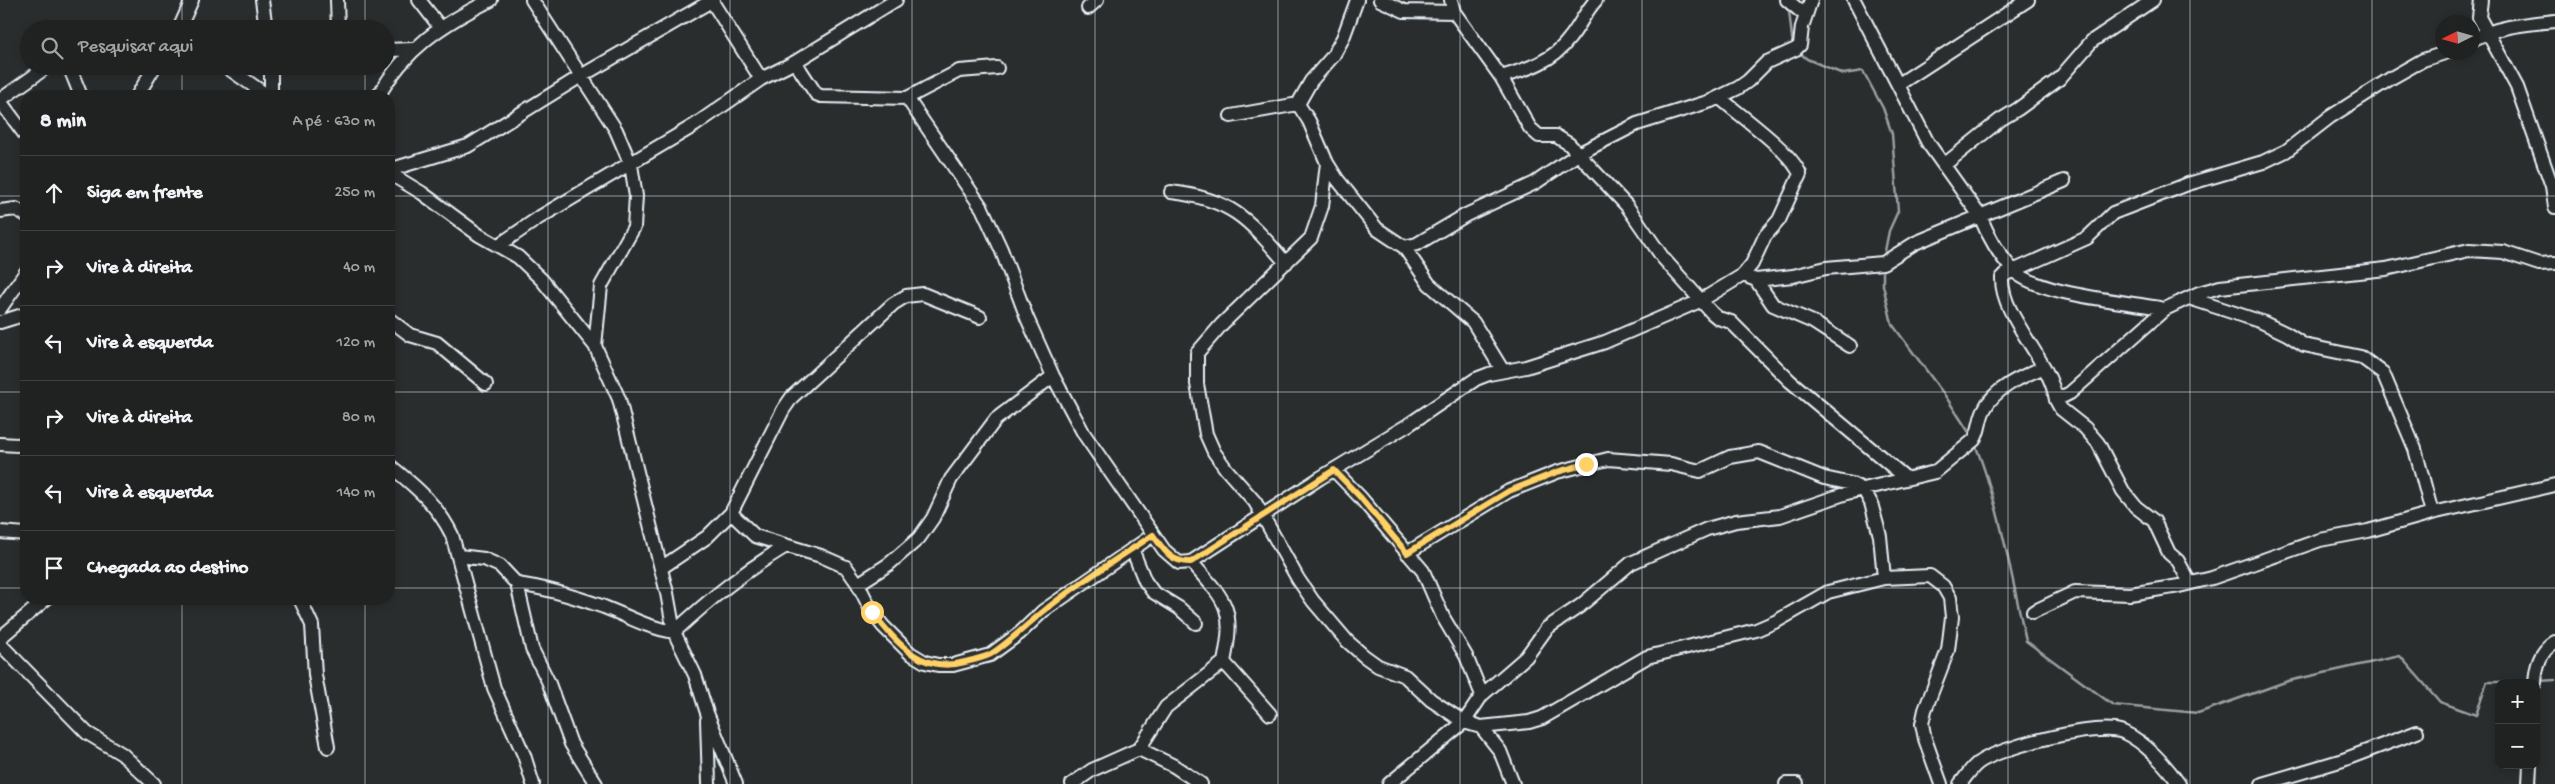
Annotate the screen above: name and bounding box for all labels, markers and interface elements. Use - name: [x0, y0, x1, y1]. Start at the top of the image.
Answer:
- north arrow: [2435, 15, 2480, 60]
- search box: [20, 20, 395, 75]
- icon: search: [38, 34, 66, 62]
- text: Pesquisar aqui: [78, 36, 193, 59]
- text: 8 min: [40, 110, 86, 135]
- text: A pé · 630 m: [292, 113, 375, 132]
- icon: ahead: [40, 179, 68, 207]
- text: Siga em frente: [87, 182, 203, 205]
- text: 250 m: [335, 184, 375, 203]
- icon: right: [40, 254, 68, 282]
- text: Vire à direita: [87, 257, 192, 280]
- text: 40 m: [343, 259, 375, 278]
- icon: left: [40, 329, 68, 357]
- text: Vire à esquerda: [87, 332, 213, 355]
- text: 120 m: [336, 334, 375, 353]
- icon: right: [40, 404, 68, 432]
- text: Vire à direita: [87, 407, 192, 430]
- text: 80 m: [342, 409, 375, 428]
- route end: [1575, 453, 1598, 476]
- icon: left: [40, 479, 68, 507]
- text: Vire à esquerda: [87, 482, 213, 505]
- text: 140 m: [337, 484, 375, 503]
- icon: arrive: [40, 554, 68, 582]
- text: Chegada ao destino: [87, 557, 248, 580]
- route start: [861, 601, 884, 624]
- map controls: [2495, 679, 2540, 769]
- button: +: [2495, 679, 2540, 724]
- button: −: [2495, 724, 2540, 769]

